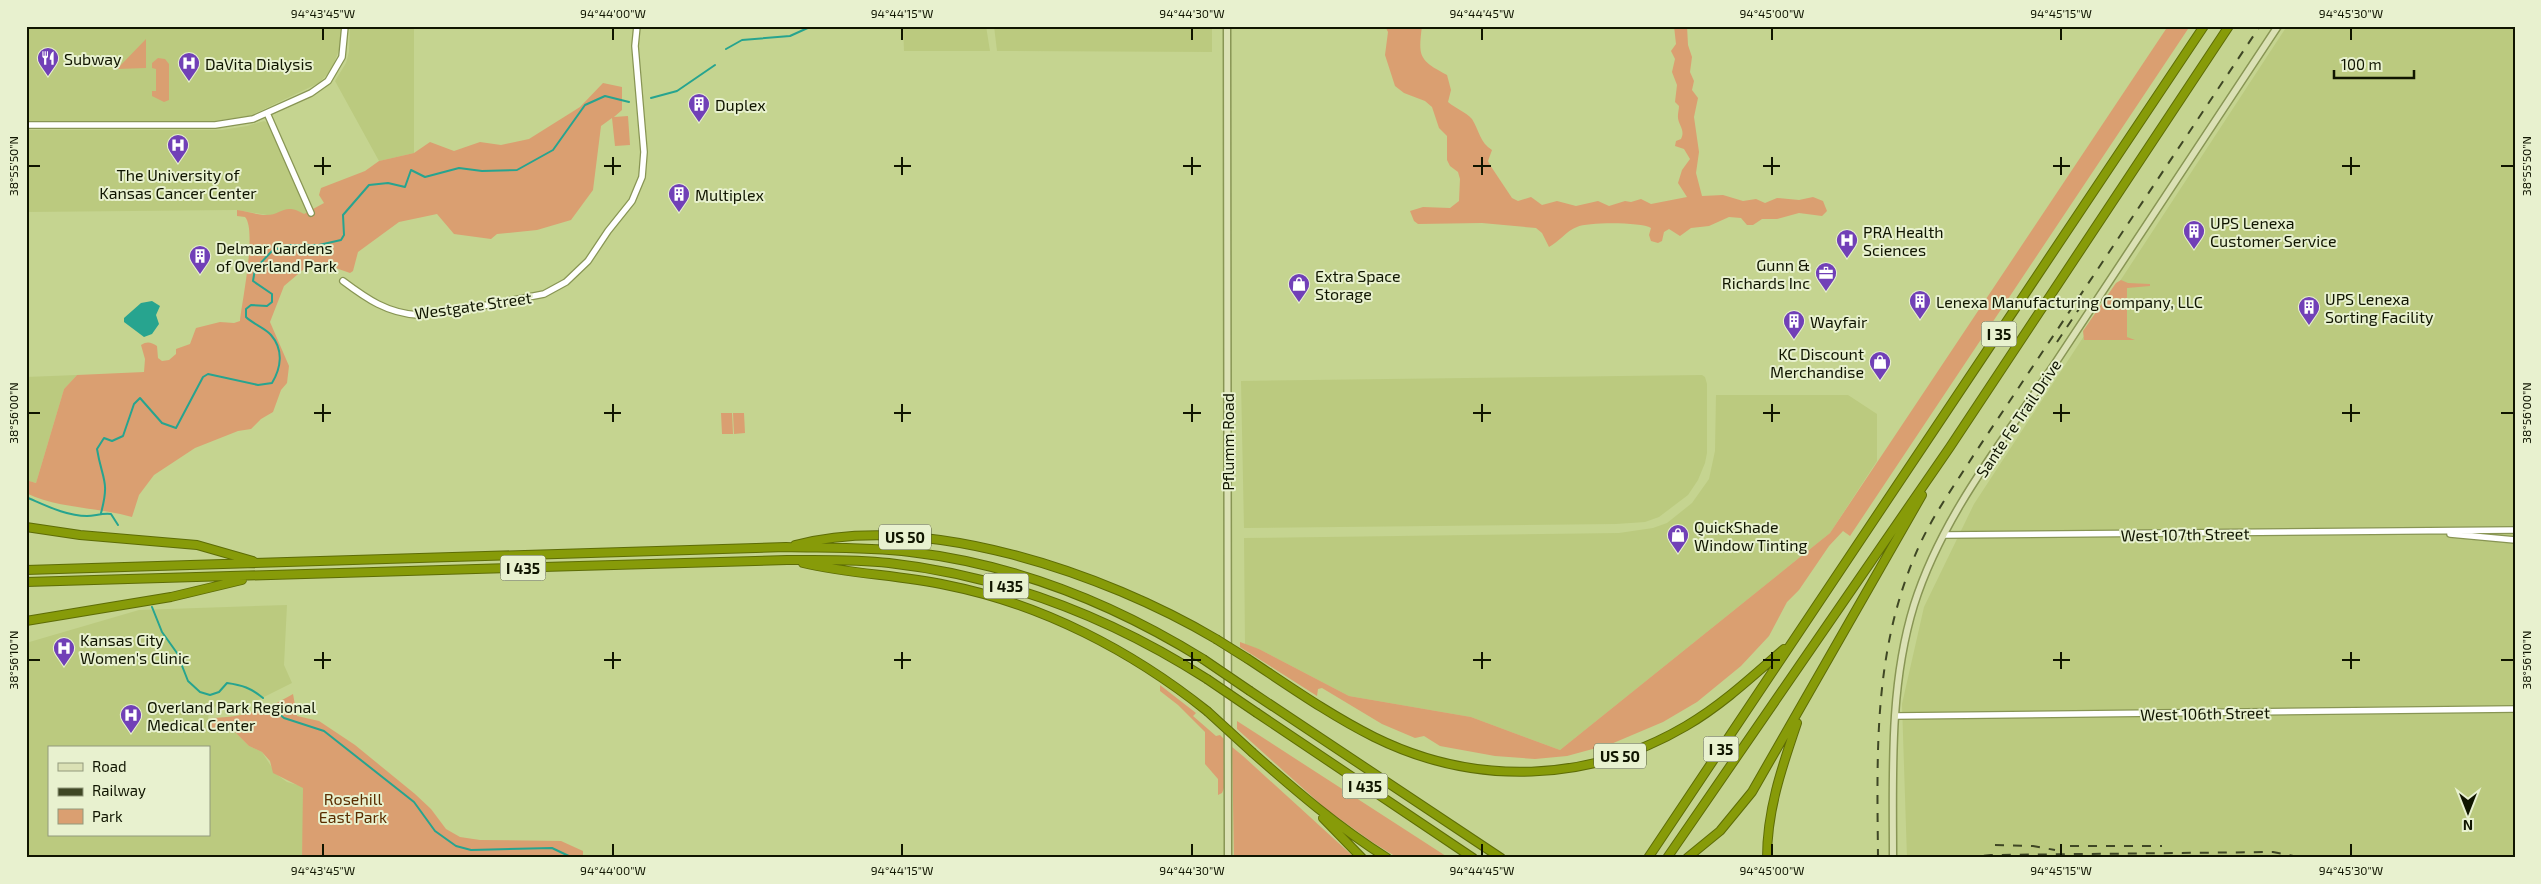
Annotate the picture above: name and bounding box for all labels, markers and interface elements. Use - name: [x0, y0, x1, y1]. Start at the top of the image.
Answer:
- text: 94°43'45"W: [291, 6, 355, 20]
- text: 94°44'00"W: [580, 6, 646, 20]
- text: 94°44'15"W: [871, 6, 933, 20]
- text: 94°44'30"W: [1159, 6, 1225, 20]
- text: 94°44'45"W: [1449, 6, 1515, 20]
- text: 94°45'00"W: [1739, 6, 1805, 20]
- text: 94°45'15"W: [2030, 6, 2092, 20]
- text: 94°45'30"W: [2319, 6, 2383, 20]
- restaurant icon: Subway: [36, 46, 60, 77]
- scale bar: [2334, 48, 2414, 80]
- place label: Subway: [64, 49, 122, 68]
- hospital icon: DaVita Dialysis: [177, 51, 201, 82]
- place label: DaVita Dialysis: [205, 54, 313, 73]
- text: 100 m: [2341, 55, 2382, 73]
- building icon: Duplex: [687, 92, 711, 123]
- place label: Duplex: [715, 95, 766, 114]
- hospital icon: The University of Kansas Cancer Center: [166, 133, 190, 164]
- text: 38°55'50"N: [6, 136, 20, 196]
- text: 38°55'50"N: [2519, 136, 2533, 196]
- place label: The University of Kansas Cancer Center: [99, 165, 257, 202]
- building icon: Multiplex: [667, 182, 691, 213]
- place label: Multiplex: [695, 185, 764, 204]
- place label: UPS Lenexa Customer Service: [2210, 213, 2337, 250]
- building icon: UPS Lenexa Customer Service: [2182, 219, 2206, 250]
- place label: PRA Health Sciences: [1863, 222, 1944, 259]
- hospital icon: PRA Health Sciences: [1835, 228, 1859, 259]
- place label: Delmar Gardens of Overland Park: [216, 238, 337, 275]
- building icon: Delmar Gardens of Overland Park: [188, 244, 212, 275]
- place label: Gunn & Richards Inc: [1722, 255, 1810, 292]
- office icon: Gunn & Richards Inc: [1814, 261, 1838, 292]
- place label: Extra Space Storage: [1315, 266, 1401, 303]
- shop icon: Extra Space Storage: [1287, 272, 1311, 303]
- street label: Westgate Street: [413, 287, 533, 323]
- building icon: Lenexa Manufacturing Company, LLC: [1908, 289, 1932, 320]
- place label: UPS Lenexa Sorting Facility: [2325, 289, 2434, 326]
- place label: Lenexa Manufacturing Company, LLC: [1936, 292, 2203, 311]
- building icon: UPS Lenexa Sorting Facility: [2297, 295, 2321, 326]
- building icon: Wayfair: [1782, 309, 1806, 340]
- place label: Wayfair: [1810, 312, 1868, 331]
- road number: I 35: [1982, 322, 2016, 346]
- place label: KC Discount Merchandise: [1770, 344, 1864, 381]
- shop icon: KC Discount Merchandise: [1868, 350, 1892, 381]
- street label: Sante Fe Trail Drive: [1971, 355, 2065, 481]
- text: 38°56'00"N: [6, 382, 20, 444]
- text: 38°56'00"N: [2519, 382, 2533, 444]
- street label: Pflumm Road: [1218, 393, 1237, 491]
- place label: QuickShade Window Tinting: [1694, 517, 1808, 554]
- shop icon: QuickShade Window Tinting: [1666, 523, 1690, 554]
- street label: West 107th Street: [2120, 523, 2250, 545]
- road number: US 50: [879, 524, 931, 550]
- road number: I 435: [500, 556, 546, 580]
- road number: I 435: [984, 574, 1028, 598]
- place label: Kansas City Women's Clinic: [80, 630, 190, 667]
- text: 38°56'10"N: [6, 631, 20, 689]
- text: 38°56'10"N: [2519, 631, 2533, 689]
- hospital icon: Kansas City Women's Clinic: [52, 636, 76, 667]
- place label: Overland Park Regional Medical Center: [147, 697, 316, 734]
- street label: West 106th Street: [2140, 702, 2270, 724]
- hospital icon: Overland Park Regional Medical Center: [119, 703, 143, 734]
- road number: I 35: [1704, 736, 1738, 762]
- road number: US 50: [1594, 744, 1646, 768]
- legend: [48, 746, 210, 836]
- text: Road: [92, 757, 127, 775]
- road number: I 435: [1342, 774, 1388, 798]
- text: Railway: [92, 781, 146, 799]
- north arrow: [2444, 786, 2494, 836]
- park label: Rosehill East Park: [319, 789, 387, 826]
- text: Park: [92, 807, 123, 825]
- text: N: [2463, 817, 2473, 834]
- text: 94°43'45"W: [291, 863, 355, 877]
- text: 94°44'00"W: [580, 863, 646, 877]
- text: 94°44'15"W: [871, 863, 933, 877]
- text: 94°44'30"W: [1159, 863, 1225, 877]
- text: 94°44'45"W: [1449, 863, 1515, 877]
- text: 94°45'00"W: [1739, 863, 1805, 877]
- text: 94°45'15"W: [2030, 863, 2092, 877]
- text: 94°45'30"W: [2319, 863, 2383, 877]

